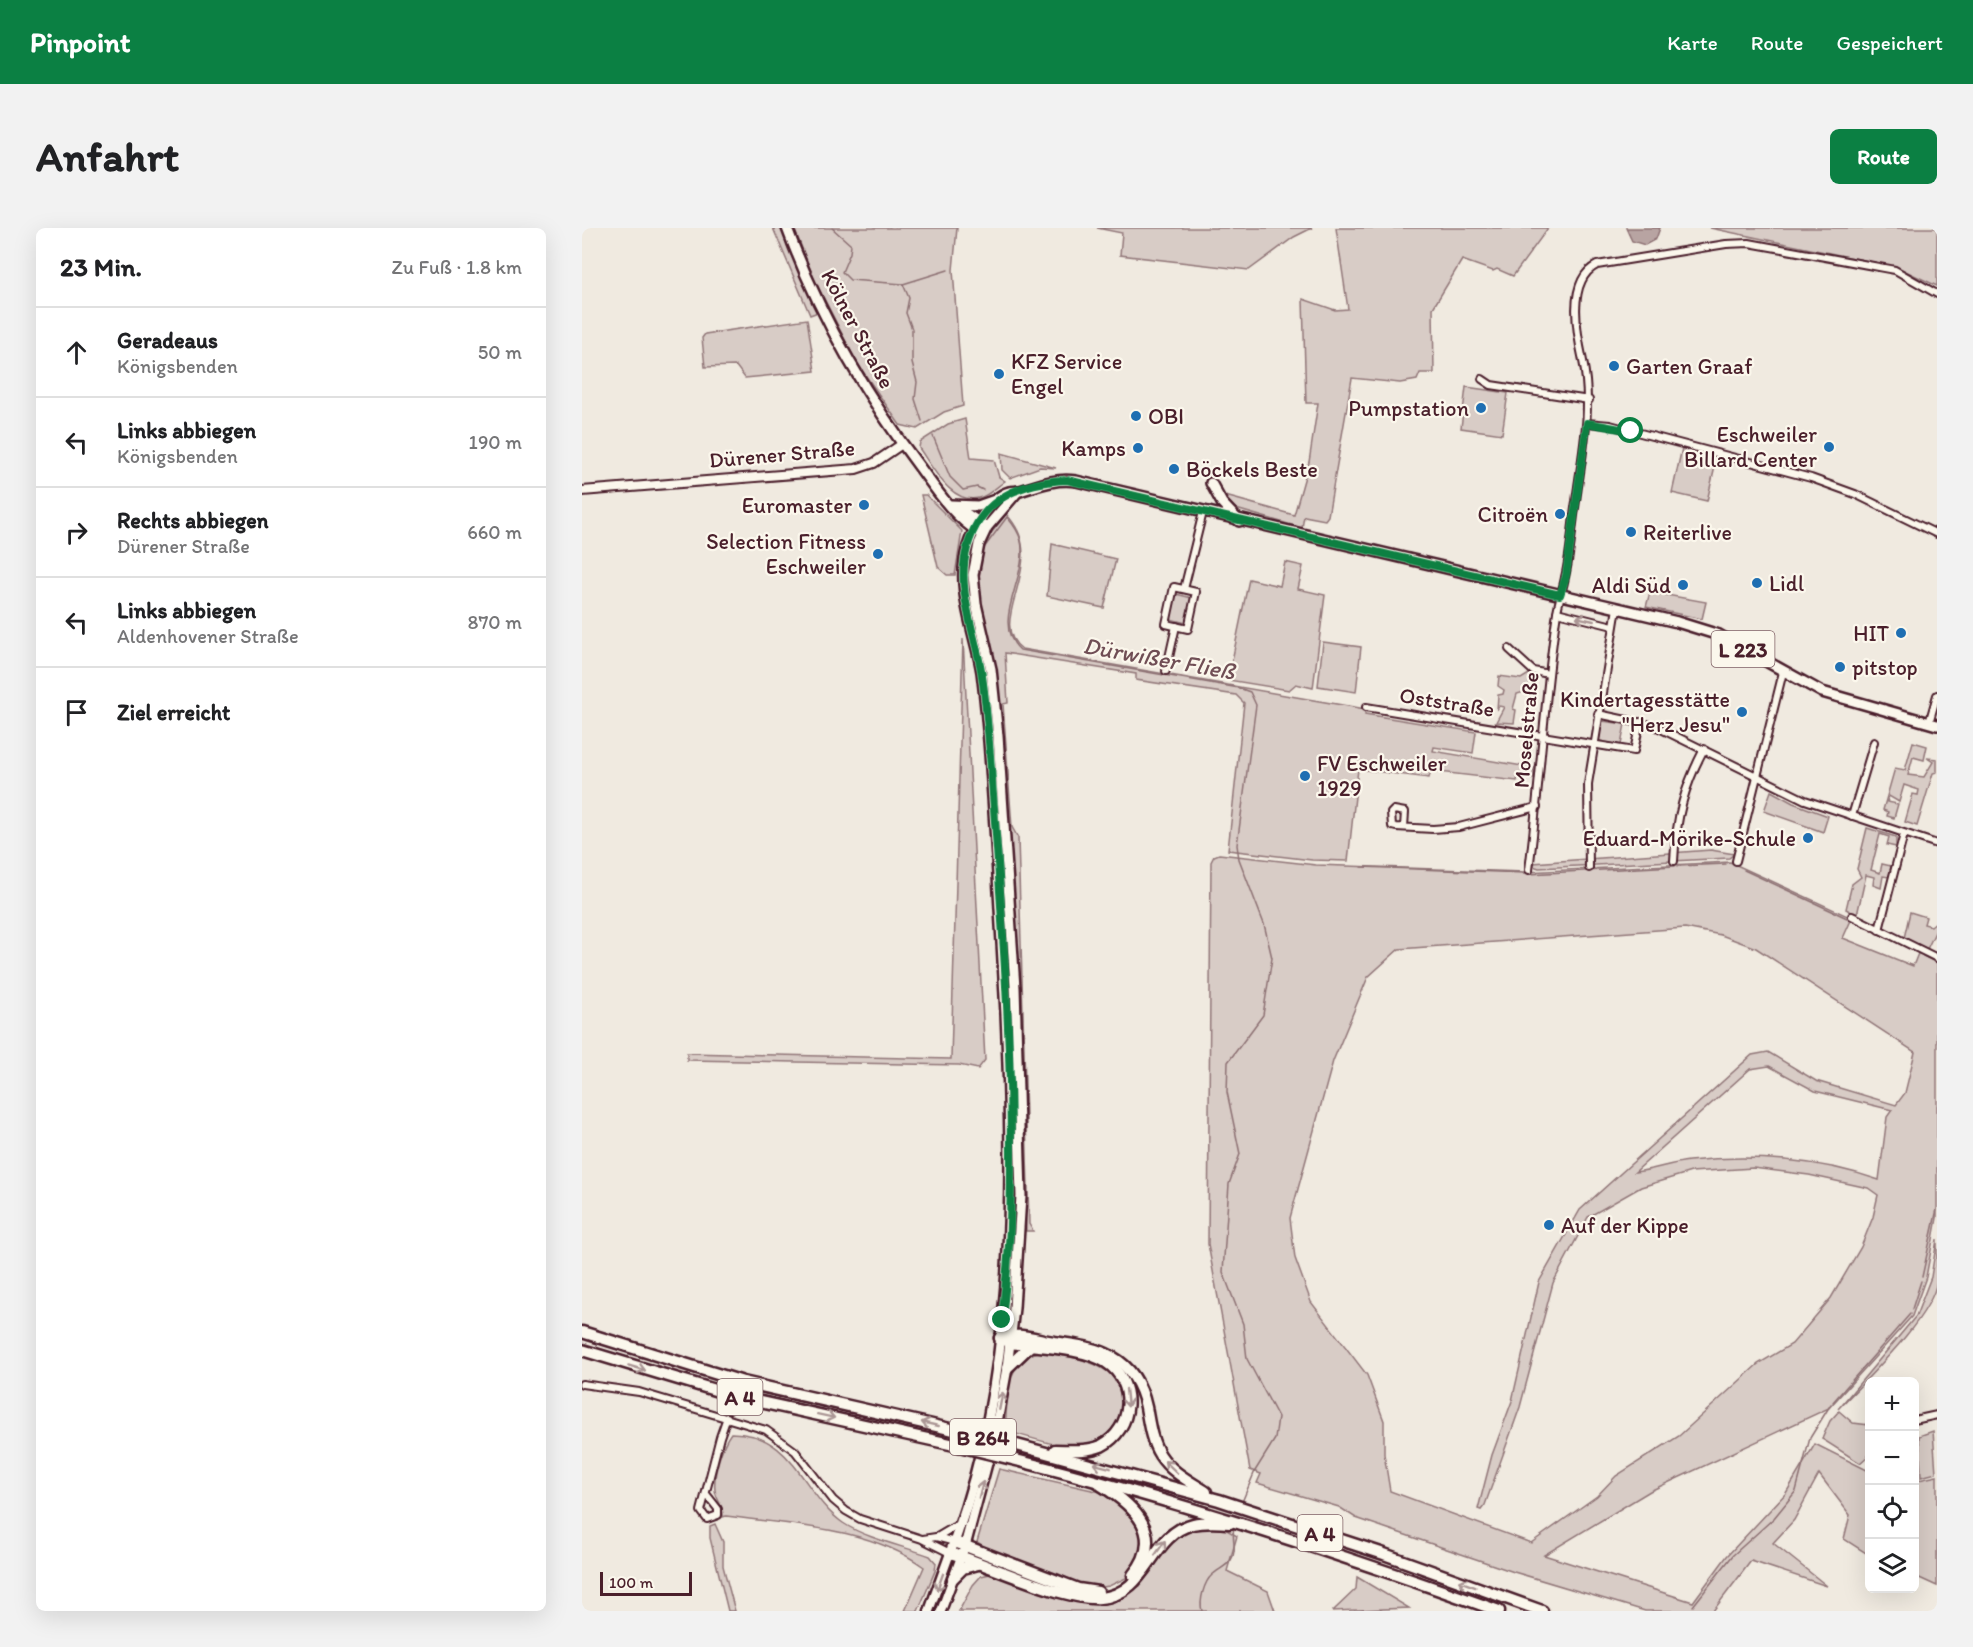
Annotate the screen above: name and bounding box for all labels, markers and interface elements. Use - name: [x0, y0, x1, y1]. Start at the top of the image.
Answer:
- text: Pinpoint: [30, 25, 131, 59]
- text: Karte: [1667, 30, 1718, 55]
- text: Route: [1751, 30, 1804, 55]
- text: Gespeichert: [1837, 30, 1943, 55]
- button: Route: [1830, 129, 1937, 184]
- text: Anfahrt: [36, 131, 179, 182]
- text: 23 Min.: [60, 251, 142, 283]
- text: Zu Fuß · 1.8 km: [392, 255, 522, 279]
- street label: Kölner Straße: [815, 265, 901, 393]
- text: Geradeaus: [117, 327, 218, 354]
- icon: ahead: [60, 336, 93, 369]
- text: 50 m: [478, 340, 522, 364]
- place label: KFZ Service Engel: [1011, 348, 1122, 400]
- place label: Garten Graaf: [1626, 353, 1753, 380]
- text: Königsbenden: [117, 354, 238, 378]
- marker: Garten Graaf: [1607, 359, 1621, 373]
- marker: KFZ Service Engel: [992, 367, 1006, 381]
- place label: Pumpstation: [1348, 395, 1470, 422]
- marker: Pumpstation: [1474, 401, 1488, 415]
- place label: OBI: [1148, 403, 1184, 430]
- marker: OBI: [1129, 409, 1143, 423]
- text: Links abbiegen: [117, 417, 256, 444]
- route start: [1617, 417, 1643, 443]
- place label: Eschweiler Billard Center: [1684, 421, 1817, 473]
- icon: left: [60, 426, 93, 459]
- text: 190 m: [469, 430, 522, 454]
- street label: Dürener Straße: [708, 434, 856, 474]
- place label: Kamps: [1061, 435, 1126, 462]
- marker: Eschweiler Billard Center: [1822, 440, 1836, 454]
- marker: Kamps: [1131, 441, 1145, 455]
- text: Königsbenden: [117, 444, 238, 468]
- place label: Böckels Beste: [1186, 456, 1318, 483]
- marker: Böckels Beste: [1167, 462, 1181, 476]
- place label: Euromaster: [742, 492, 853, 519]
- marker: Euromaster: [857, 498, 871, 512]
- place label: Citroën: [1478, 501, 1549, 528]
- text: Rechts abbiegen: [117, 507, 269, 534]
- marker: Citroën: [1553, 507, 1567, 521]
- icon: right: [60, 516, 93, 549]
- place label: Reiterlive: [1643, 519, 1732, 546]
- text: 660 m: [467, 520, 522, 544]
- marker: Reiterlive: [1624, 525, 1638, 539]
- place label: Selection Fitness Eschweiler: [706, 528, 866, 580]
- text: Dürener Straße: [117, 534, 250, 558]
- marker: Selection Fitness Eschweiler: [871, 547, 885, 561]
- place label: Lidl: [1769, 570, 1804, 597]
- place label: Aldi Süd: [1592, 572, 1671, 599]
- marker: Lidl: [1750, 576, 1764, 590]
- marker: Aldi Süd: [1676, 578, 1690, 592]
- text: Links abbiegen: [117, 597, 256, 624]
- icon: left: [60, 606, 93, 639]
- text: 870 m: [467, 610, 522, 634]
- one-way arrow: [1576, 612, 1595, 624]
- place label: HIT: [1853, 620, 1890, 647]
- text: Aldenhovener Straße: [117, 624, 299, 648]
- marker: HIT: [1894, 626, 1908, 640]
- water label: Dürwißer Fließ: [1081, 630, 1238, 686]
- road number: L 223: [1712, 631, 1774, 667]
- place label: pitstop: [1852, 654, 1918, 681]
- marker: pitstop: [1833, 660, 1847, 674]
- street label: Moselstraße: [1507, 671, 1545, 789]
- street label: Oststraße: [1398, 681, 1496, 723]
- place label: Kindertagesstätte "Herz Jesu": [1560, 686, 1730, 738]
- icon: arrive: [60, 696, 93, 729]
- text: Ziel erreicht: [117, 699, 230, 726]
- marker: Kindertagesstätte "Herz Jesu": [1735, 705, 1749, 719]
- place label: FV Eschweiler 1929: [1317, 750, 1447, 802]
- marker: FV Eschweiler 1929: [1298, 769, 1312, 783]
- place label: Eduard-Mörike-Schule: [1583, 825, 1796, 852]
- marker: Eduard-Mörike-Schule: [1801, 831, 1815, 845]
- place label: Auf der Kippe: [1561, 1212, 1689, 1239]
- marker: Auf der Kippe: [1542, 1218, 1556, 1232]
- route end: [988, 1306, 1014, 1332]
- one-way arrow: [627, 1363, 646, 1374]
- map controls: [1865, 1377, 1919, 1593]
- button: +: [1865, 1377, 1919, 1431]
- road number: A 4: [718, 1379, 762, 1415]
- one-way arrow: [1122, 1387, 1133, 1407]
- one-way arrow: [996, 1391, 1007, 1411]
- one-way arrow: [817, 1411, 836, 1423]
- one-way arrow: [921, 1418, 940, 1429]
- road number: B 264: [950, 1419, 1016, 1455]
- button: −: [1865, 1431, 1919, 1485]
- one-way arrow: [1093, 1460, 1112, 1472]
- one-way arrow: [1163, 1460, 1178, 1474]
- one-way arrow: [975, 1481, 987, 1500]
- button: locate: [1865, 1485, 1919, 1539]
- road number: A 4: [1298, 1515, 1342, 1551]
- button: layers: [1865, 1539, 1919, 1593]
- one-way arrow: [1153, 1540, 1166, 1557]
- scale bar: [600, 1569, 692, 1596]
- one-way arrow: [933, 1572, 944, 1591]
- text: 100 m: [609, 1573, 653, 1592]
- one-way arrow: [1458, 1578, 1477, 1589]

